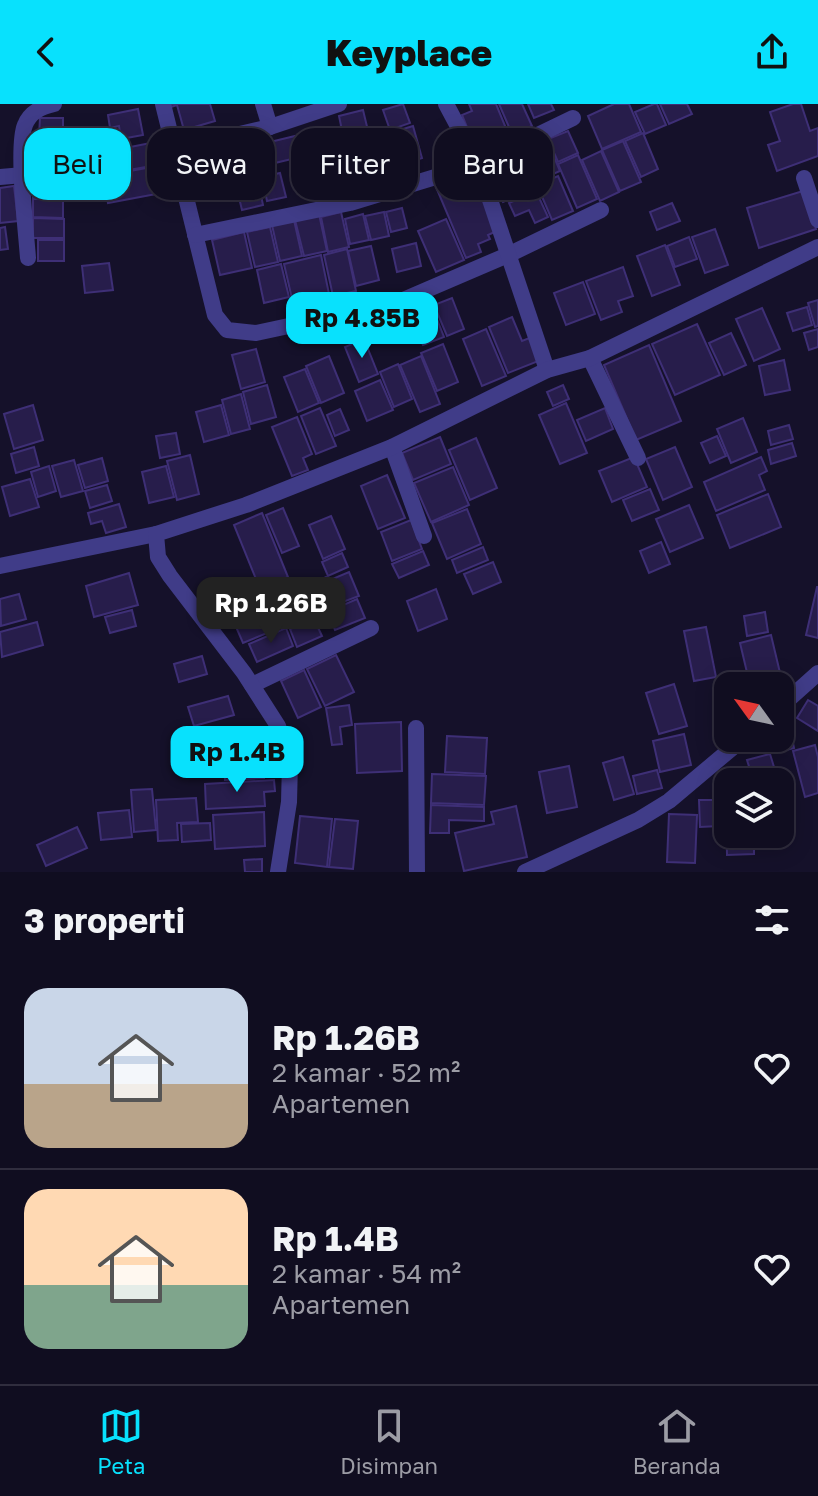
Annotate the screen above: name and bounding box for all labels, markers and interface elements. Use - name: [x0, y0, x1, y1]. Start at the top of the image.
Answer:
- icon: back: [24, 30, 68, 74]
- icon: share: [750, 30, 794, 74]
- text: Keyplace: [326, 31, 492, 74]
- chip: Beli: [24, 128, 131, 200]
- chip: Sewa: [147, 128, 275, 200]
- chip: Filter: [291, 128, 418, 200]
- chip: Baru: [434, 128, 553, 200]
- pin: Rp 4.85B: [279, 292, 445, 360]
- text: Rp 4.85B: [304, 302, 420, 333]
- pin: Rp 1.26B: [188, 577, 354, 645]
- text: Rp 1.26B: [215, 587, 327, 618]
- north arrow: [714, 672, 794, 752]
- map controls: [714, 672, 794, 848]
- pin: Rp 1.4B: [163, 726, 311, 794]
- text: Rp 1.4B: [189, 736, 285, 767]
- button: layers: [714, 768, 794, 848]
- icon: filters: [750, 898, 794, 942]
- text: 3 properti: [24, 900, 185, 940]
- text: Rp 1.26B: [272, 1017, 420, 1057]
- icon: home: [88, 1020, 184, 1116]
- icon: heart: [750, 1046, 794, 1090]
- text: 2 kamar · 52 m²: [272, 1057, 460, 1088]
- text: Apartemen: [272, 1088, 410, 1119]
- text: Rp 1.4B: [272, 1218, 399, 1258]
- icon: home: [88, 1221, 184, 1317]
- icon: heart: [750, 1247, 794, 1291]
- text: 2 kamar · 54 m²: [272, 1258, 461, 1289]
- text: Apartemen: [272, 1289, 410, 1320]
- tab: Peta: [97, 1404, 146, 1479]
- tab: Disimpan: [340, 1404, 438, 1479]
- tab: Beranda: [633, 1404, 721, 1479]

